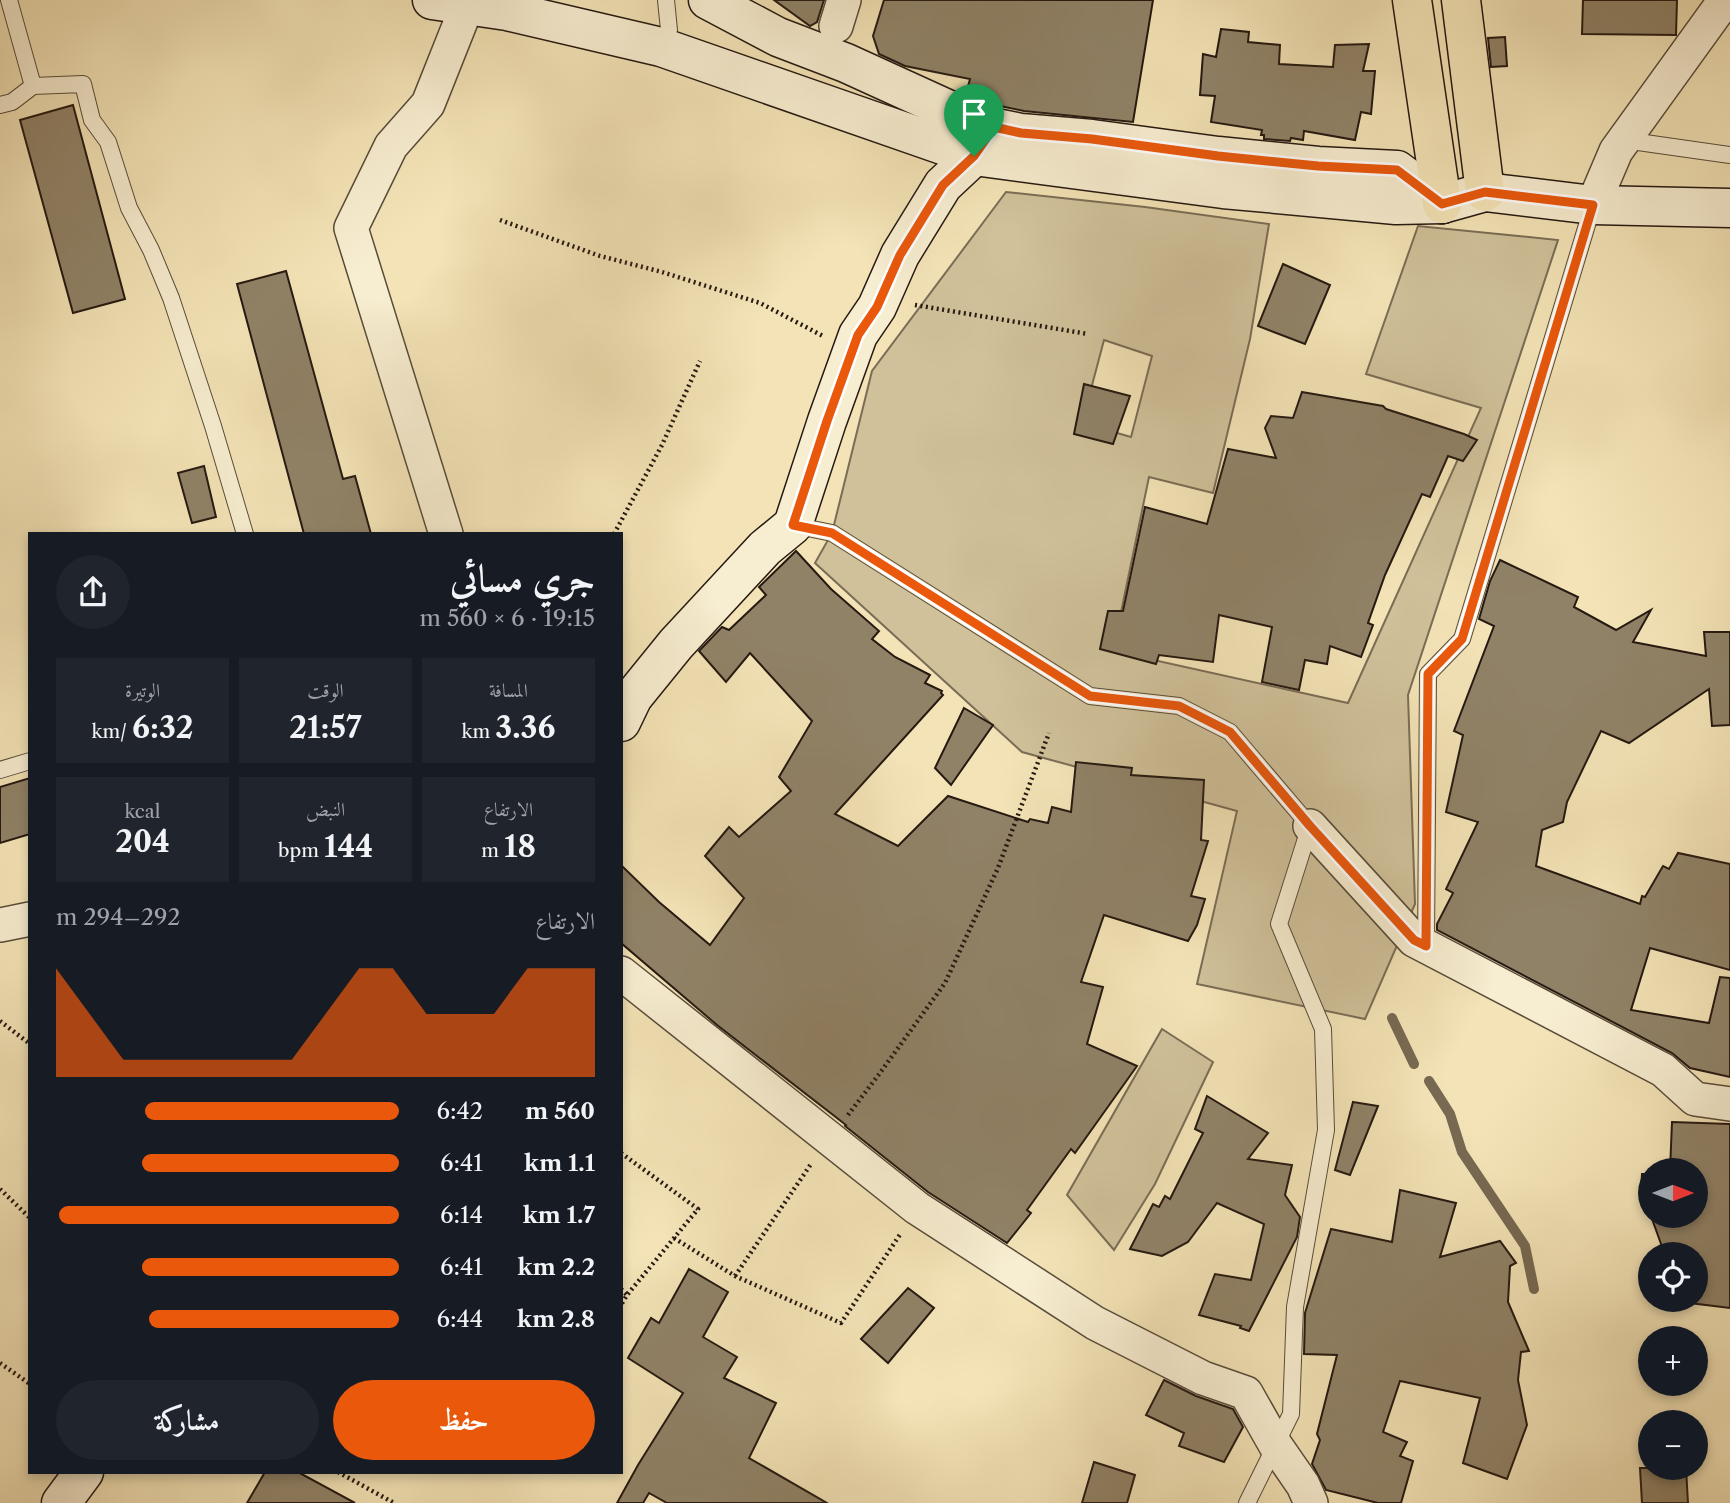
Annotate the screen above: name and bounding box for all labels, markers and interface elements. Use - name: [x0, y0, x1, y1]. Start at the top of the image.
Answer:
- pin: [944, 84, 1004, 156]
- icon: arrive: [955, 95, 993, 133]
- text: جري مسائي: [450, 554, 595, 601]
- button: share: [56, 555, 130, 629]
- text: 19:15 · 6 × 560 m: [420, 604, 595, 632]
- text: الوتيرة: [125, 679, 160, 702]
- text: الوقت: [307, 679, 344, 702]
- text: المسافة: [489, 679, 528, 702]
- text: 6:32: [132, 709, 194, 746]
- text: 21:57: [289, 709, 362, 746]
- text: 3.36: [495, 709, 555, 746]
- text: /km: [91, 720, 132, 743]
- text: km: [462, 720, 495, 743]
- text: النبض: [306, 798, 345, 821]
- text: الارتفاع: [484, 798, 533, 821]
- text: kcal: [125, 800, 160, 823]
- text: 204: [115, 823, 170, 860]
- text: 144: [324, 828, 373, 865]
- text: 18: [504, 828, 536, 865]
- text: bpm: [278, 839, 324, 862]
- text: m: [481, 839, 504, 862]
- text: 292–294 m: [56, 903, 181, 931]
- text: الارتفاع: [535, 907, 595, 935]
- text: 6:42: [437, 1097, 483, 1125]
- text: 560 m: [525, 1097, 595, 1125]
- text: 6:41: [440, 1149, 483, 1177]
- text: 1.1 km: [524, 1149, 595, 1177]
- north arrow: [1638, 1158, 1708, 1228]
- map controls: [1638, 1158, 1708, 1480]
- text: 6:14: [440, 1201, 483, 1229]
- text: 1.7 km: [523, 1201, 595, 1229]
- button: locate: [1638, 1242, 1708, 1312]
- text: 6:41: [440, 1253, 483, 1281]
- text: 2.2 km: [518, 1253, 595, 1281]
- text: 6:44: [436, 1305, 483, 1333]
- text: 2.8 km: [517, 1305, 595, 1333]
- button: +: [1638, 1326, 1708, 1396]
- button: مشاركة: [56, 1380, 319, 1460]
- button: حفظ: [333, 1380, 595, 1460]
- button: −: [1638, 1410, 1708, 1480]

